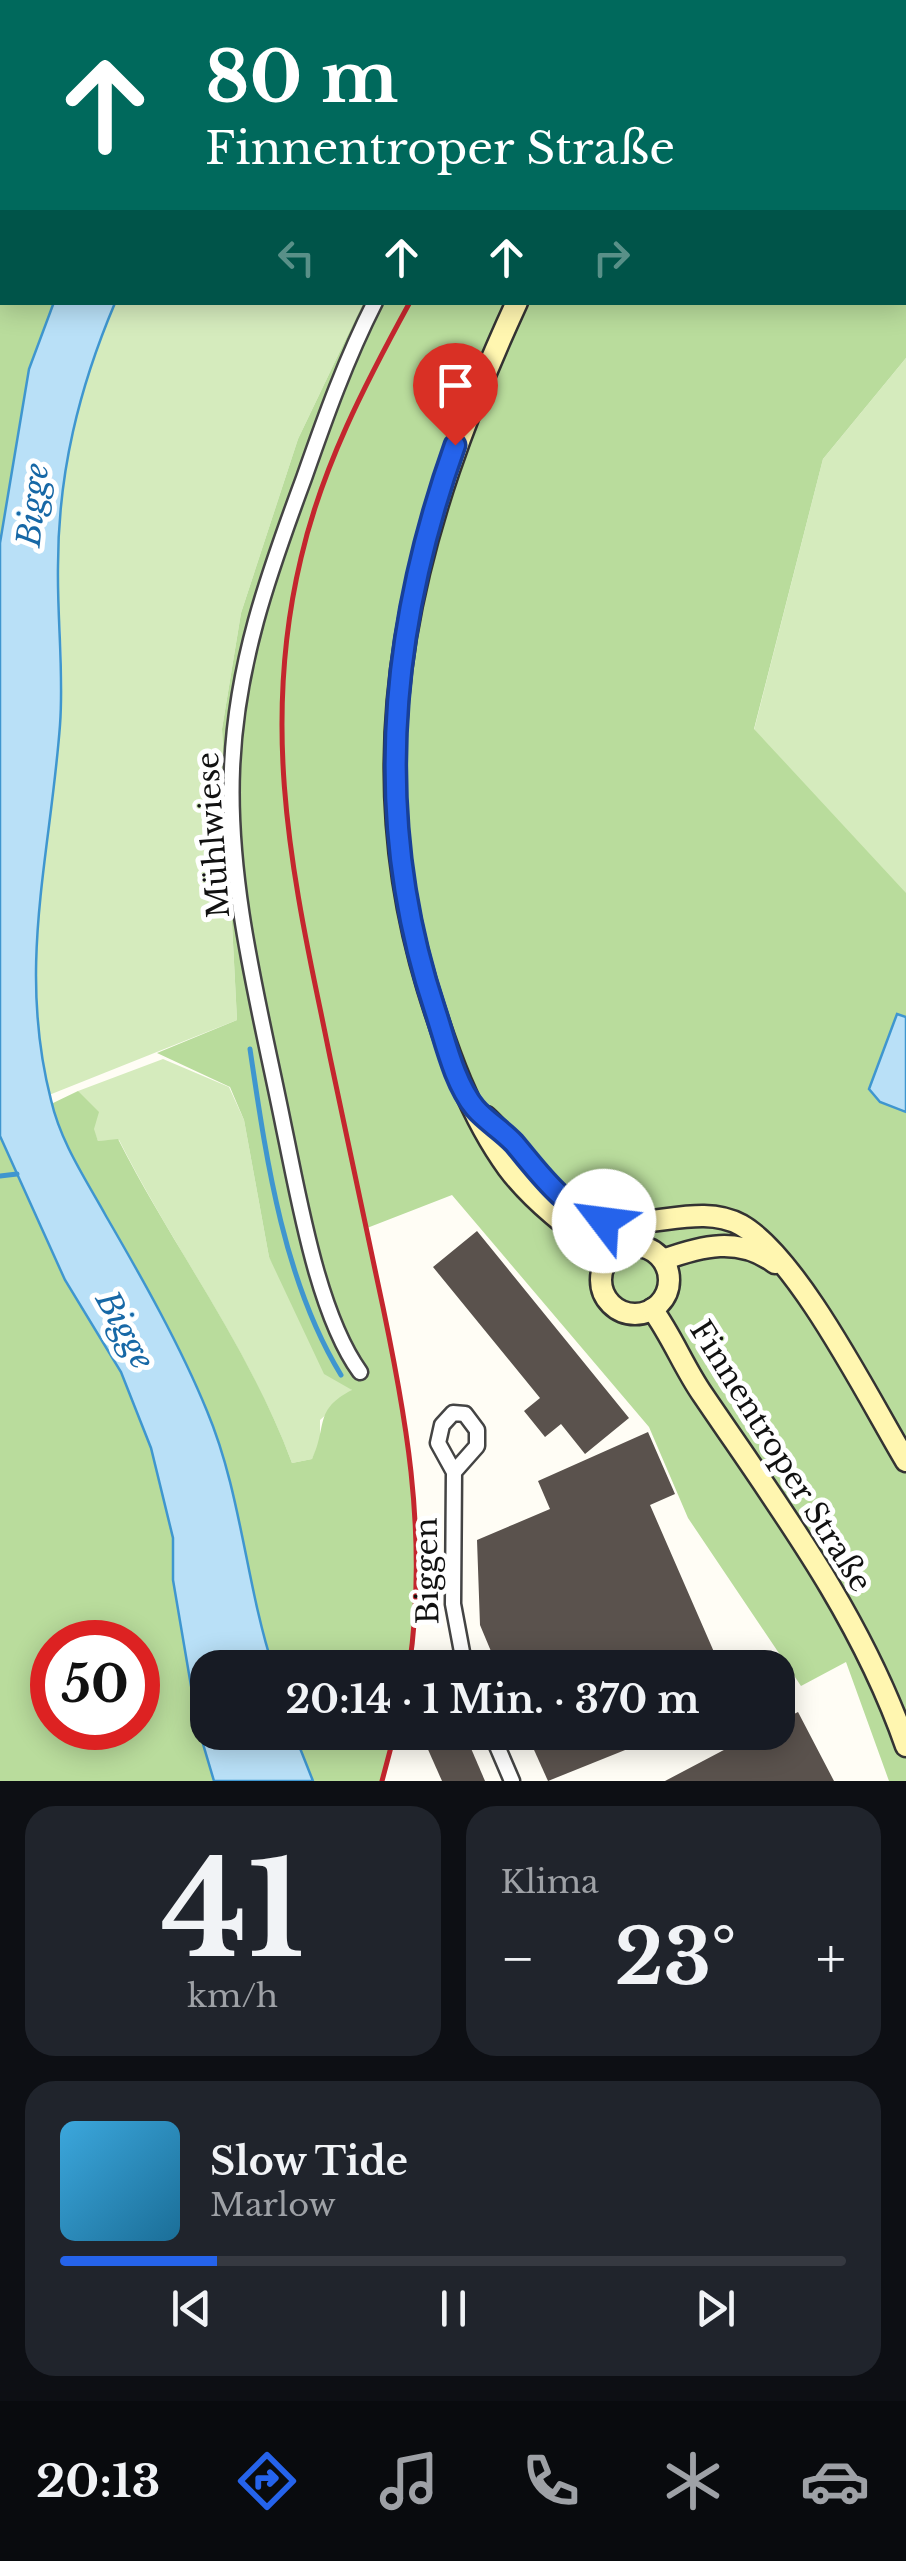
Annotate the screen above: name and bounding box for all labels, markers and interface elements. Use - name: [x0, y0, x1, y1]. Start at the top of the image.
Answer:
- text: 80 m: [205, 34, 398, 121]
- icon: ahead: [40, 40, 170, 170]
- text: Finnentroper Straße: [205, 120, 675, 176]
- icon: left: [269, 230, 324, 285]
- icon: ahead: [374, 230, 429, 285]
- icon: ahead: [479, 230, 534, 285]
- icon: right: [584, 230, 639, 285]
- pin: [413, 343, 498, 446]
- icon: arrive: [428, 358, 483, 413]
- water label: Bigge: [9, 461, 57, 550]
- street label: Mühlwiese: [189, 751, 237, 919]
- position arrow: [552, 1169, 656, 1273]
- water label: Bigge: [87, 1283, 163, 1377]
- street label: Finnentroper Straße: [682, 1313, 880, 1599]
- street label: Biggen: [408, 1517, 446, 1625]
- speed limit sign: 50: [30, 1620, 160, 1750]
- text: 20:14 · 1 Min. · 370 m: [286, 1676, 699, 1723]
- text: 41: [161, 1830, 304, 1991]
- text: Klima: [501, 1862, 599, 1902]
- text: 23°: [615, 1911, 736, 2004]
- text: −: [501, 1925, 535, 1993]
- text: +: [816, 1925, 846, 1993]
- text: km/h: [187, 1976, 278, 2016]
- text: Slow Tide: [210, 2138, 408, 2185]
- text: Marlow: [210, 2185, 336, 2225]
- icon: previous: [164, 2281, 219, 2336]
- icon: pause: [426, 2281, 481, 2336]
- icon: next: [688, 2281, 743, 2336]
- icon: directions: [232, 2446, 302, 2516]
- icon: music: [374, 2446, 444, 2516]
- icon: phone: [516, 2446, 586, 2516]
- icon: climate: [658, 2446, 728, 2516]
- icon: car: [800, 2446, 870, 2516]
- text: 20:13: [36, 2453, 160, 2509]

